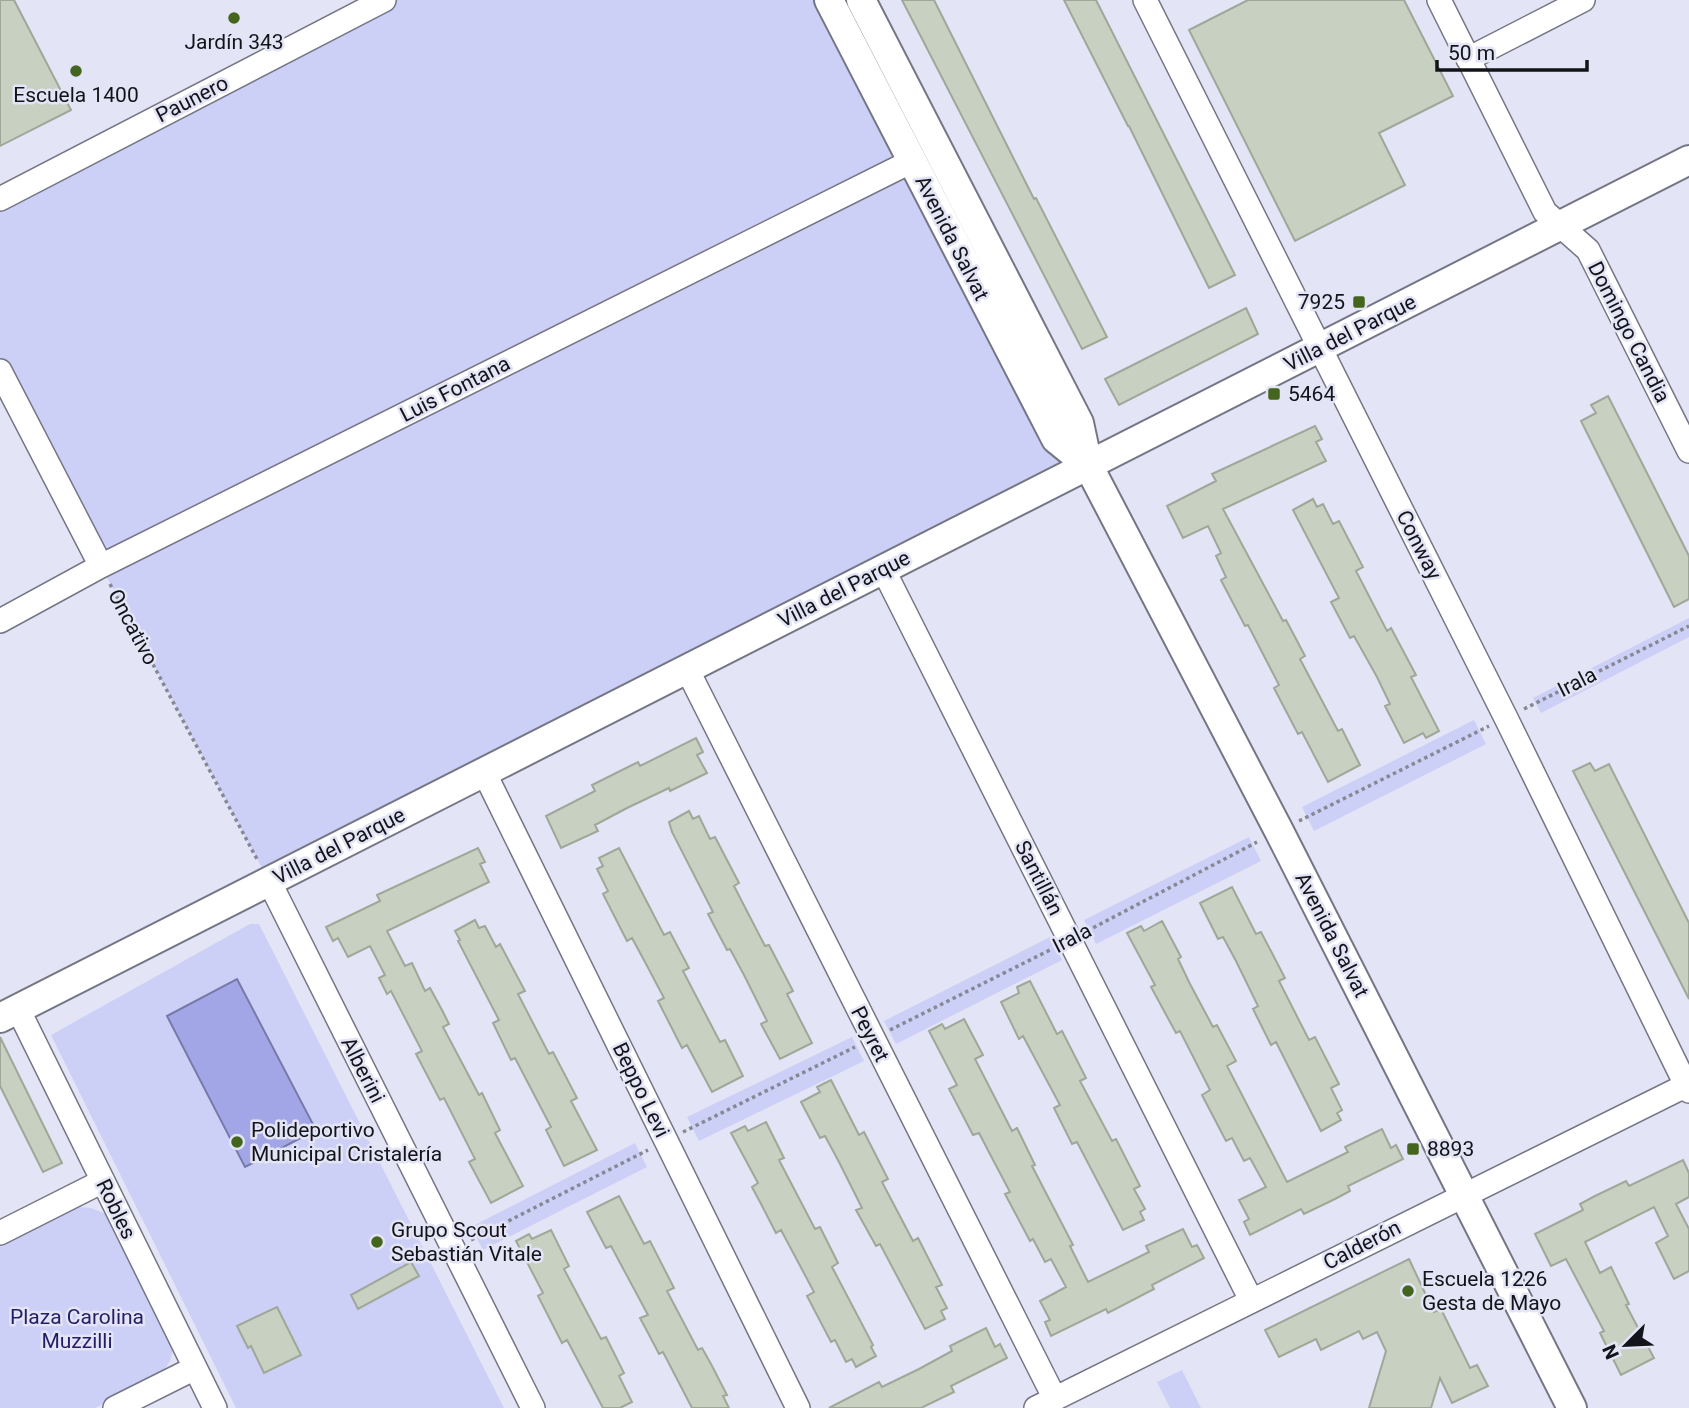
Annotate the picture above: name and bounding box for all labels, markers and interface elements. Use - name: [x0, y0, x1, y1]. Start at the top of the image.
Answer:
- marker: Jardín 343: [226, 10, 242, 26]
- scale bar: [1437, 28, 1588, 72]
- place label: Jardín 343: [184, 30, 284, 54]
- text: 50 m: [1448, 41, 1495, 65]
- marker: Escuela 1400: [68, 63, 84, 79]
- street label: Paunero: [152, 71, 232, 127]
- place label: Escuela 1400: [13, 83, 139, 107]
- street label: Avenida Salvat: [910, 172, 994, 305]
- street label: Domingo Candia: [1583, 258, 1675, 406]
- street label: Villa del Parque: [1280, 289, 1420, 377]
- place label: 7925: [1298, 290, 1345, 314]
- marker: 7925: [1351, 294, 1367, 310]
- street label: Luis Fontana: [396, 351, 514, 427]
- place label: 5464: [1288, 382, 1335, 406]
- marker: 5464: [1266, 386, 1282, 402]
- street label: Conway: [1391, 506, 1447, 584]
- street label: Villa del Parque: [774, 545, 914, 633]
- street label: Oncativo: [103, 585, 163, 669]
- street label: Irala: [1554, 662, 1600, 702]
- street label: Villa del Parque: [269, 802, 409, 890]
- street label: Santillán: [1010, 837, 1068, 919]
- street label: Avenida Salvat: [1290, 869, 1374, 1002]
- street label: Irala: [1049, 918, 1095, 958]
- street label: Peyret: [846, 1002, 894, 1066]
- street label: Alberini: [336, 1033, 390, 1107]
- street label: Beppo Levi: [608, 1039, 674, 1141]
- place label: Polideportivo Municipal Cristalería: [251, 1118, 442, 1166]
- marker: Polideportivo Municipal Cristalería: [229, 1134, 245, 1150]
- place label: 8893: [1427, 1137, 1474, 1161]
- marker: 8893: [1405, 1141, 1421, 1157]
- street label: Robles: [91, 1175, 141, 1243]
- street label: Calderón: [1319, 1215, 1405, 1275]
- place label: Grupo Scout Sebastián Vitale: [391, 1218, 542, 1266]
- marker: Grupo Scout Sebastián Vitale: [369, 1234, 385, 1250]
- place label: Escuela 1226 Gesta de Mayo: [1422, 1267, 1561, 1315]
- marker: Escuela 1226 Gesta de Mayo: [1400, 1283, 1416, 1299]
- park label: Plaza Carolina Muzzilli: [10, 1305, 144, 1353]
- north arrow: [1591, 1310, 1661, 1380]
- text: N: [1598, 1341, 1624, 1363]

